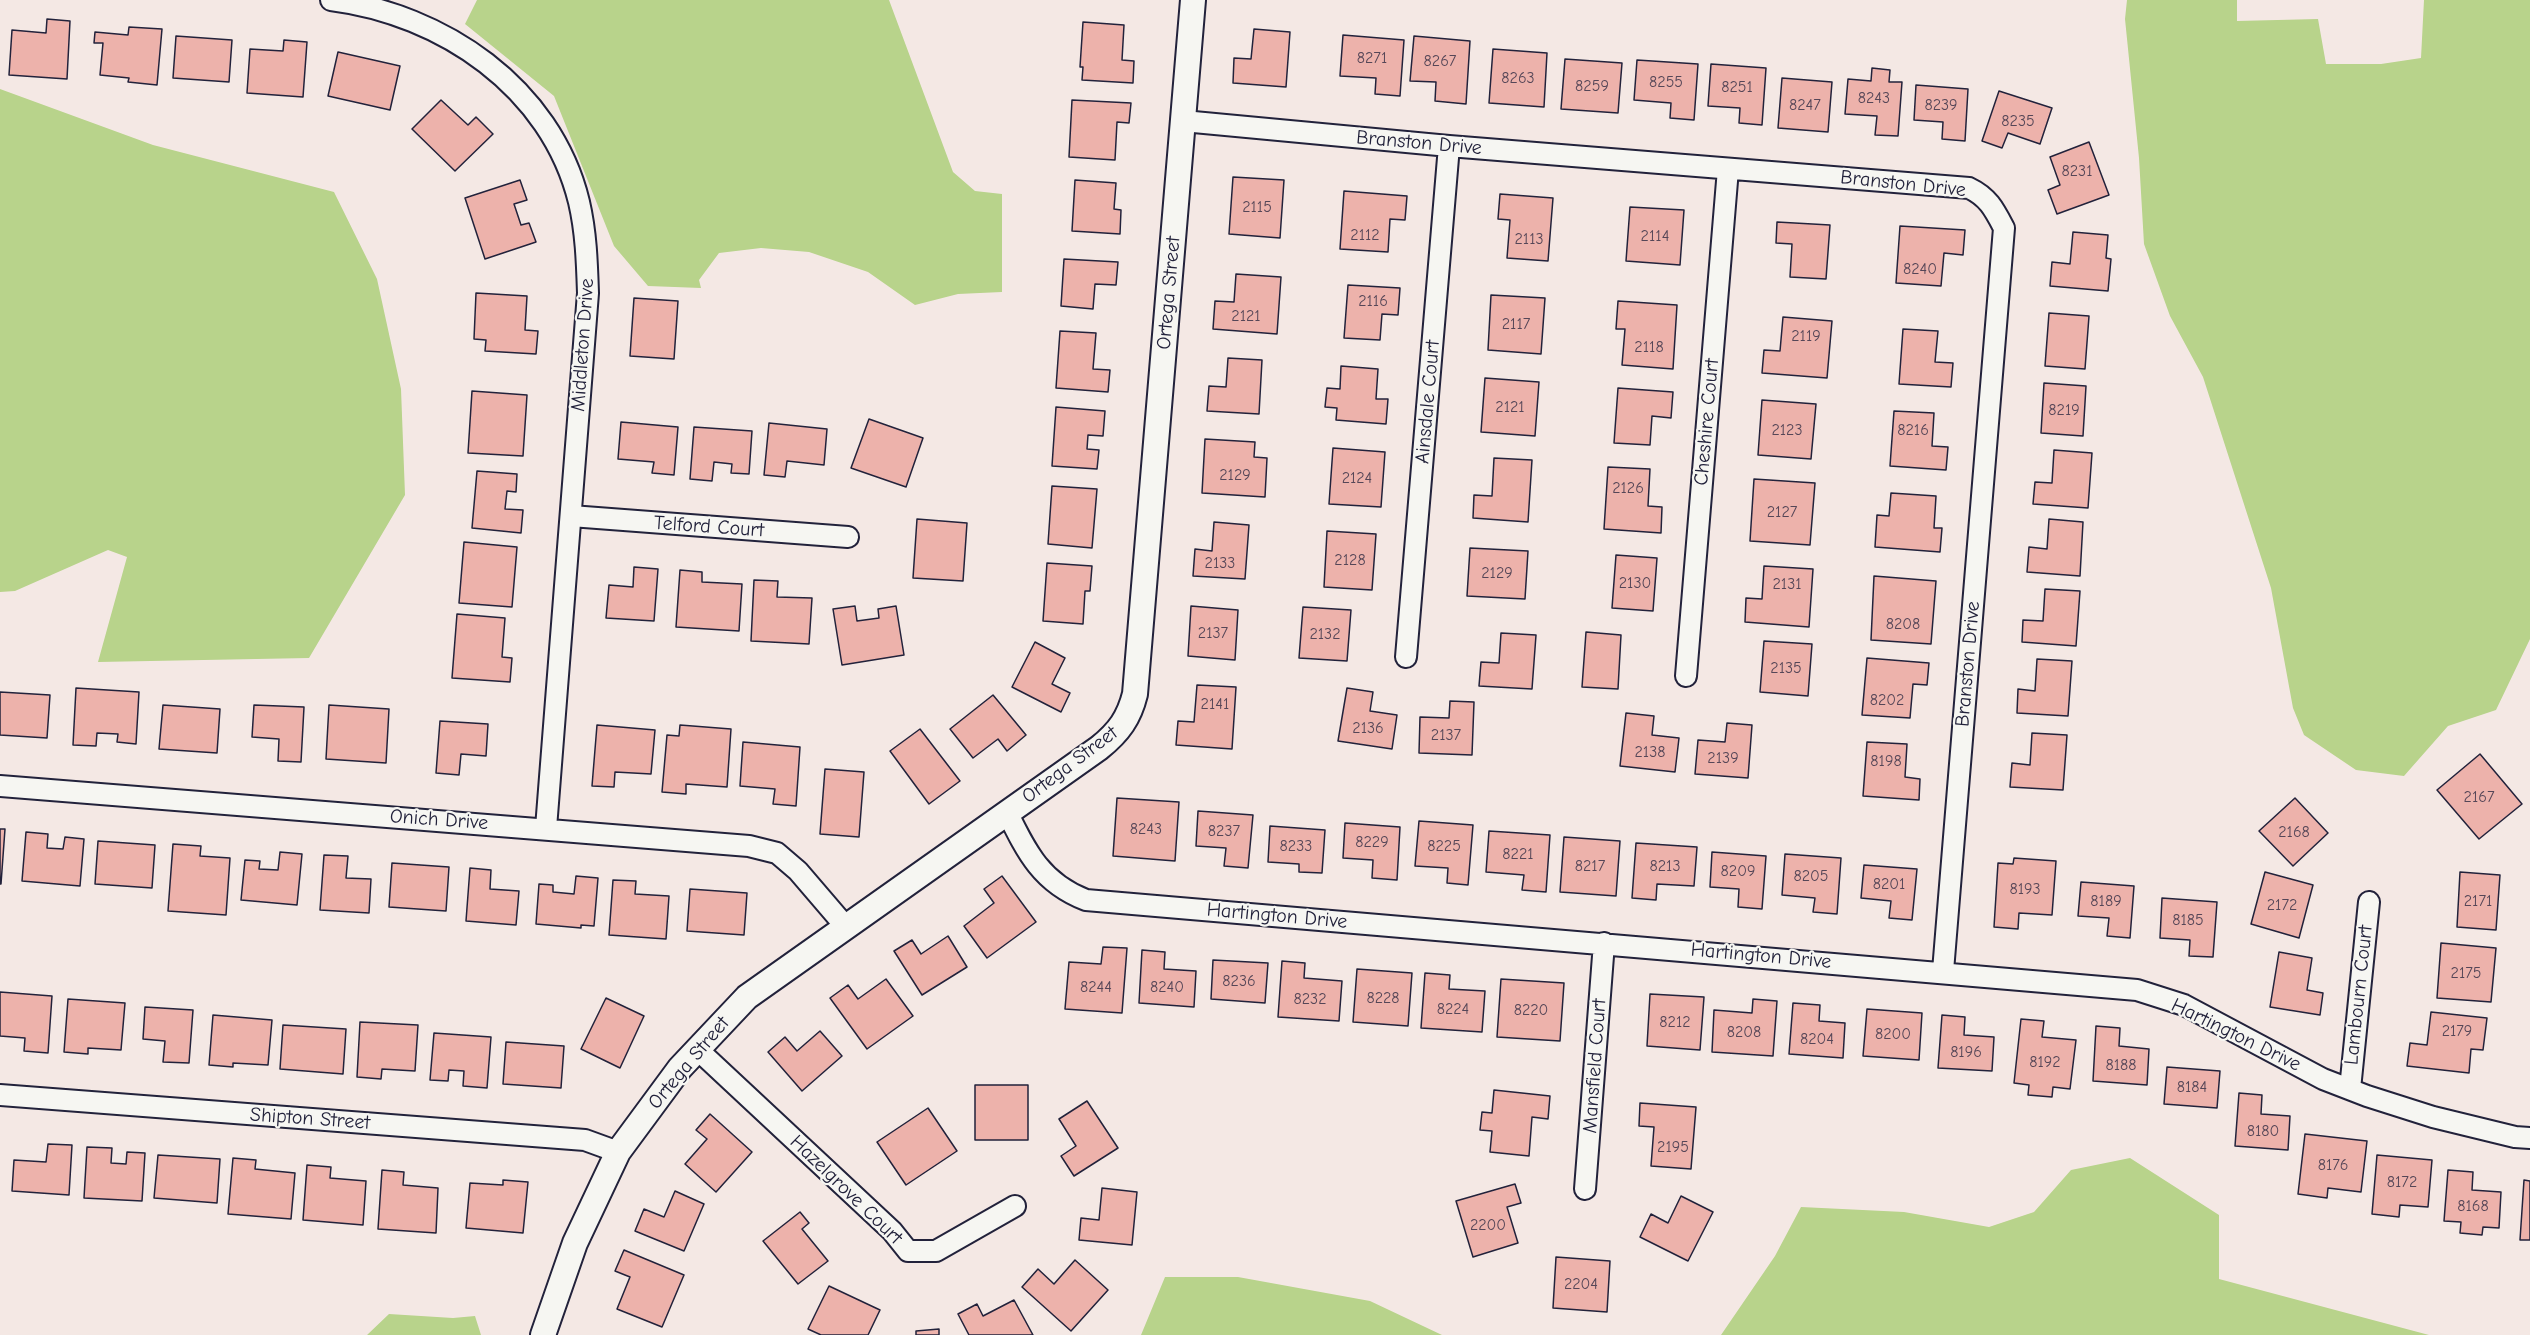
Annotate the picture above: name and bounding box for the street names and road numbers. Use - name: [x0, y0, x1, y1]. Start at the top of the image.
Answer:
- street label: Branston Drive: [1355, 126, 1483, 160]
- street label: Branston Drive: [1839, 165, 1967, 203]
- street label: Ortega Street: [1152, 235, 1186, 351]
- street label: Middleton Drive: [566, 278, 600, 412]
- street label: Ainsdale Court: [1411, 339, 1445, 465]
- street label: Cheshire Court: [1689, 357, 1725, 487]
- street label: Telford Court: [653, 511, 765, 543]
- street label: Branston Drive: [1951, 600, 1985, 728]
- street label: Ortega Street: [1017, 721, 1123, 809]
- street label: Onich Drive: [389, 805, 489, 835]
- street label: Hartington Drive: [1206, 898, 1348, 934]
- street label: Lambourn Court: [2340, 924, 2378, 1066]
- street label: Hartington Drive: [1690, 938, 1832, 974]
- street label: Hartington Drive: [2167, 993, 2305, 1077]
- street label: Mansfield Court: [1578, 998, 1612, 1134]
- street label: Ortega Street: [643, 1012, 735, 1114]
- street label: Shipton Street: [249, 1103, 371, 1135]
- street label: Hazelgrove Court: [785, 1130, 907, 1250]

